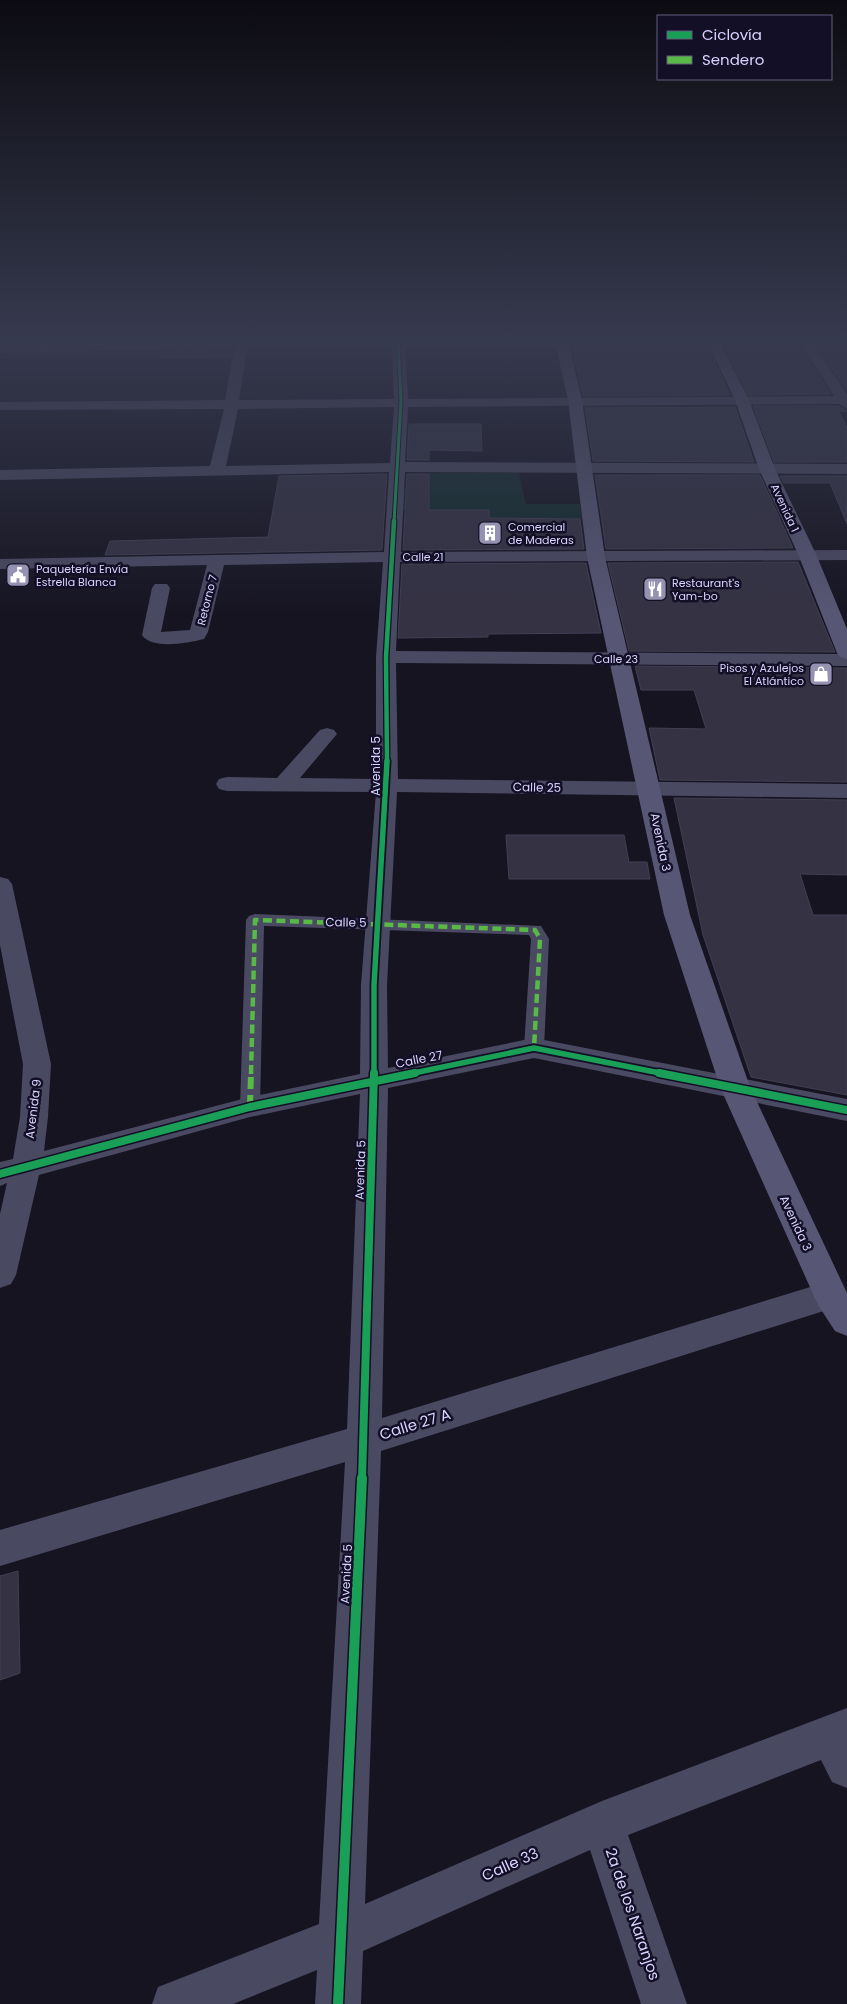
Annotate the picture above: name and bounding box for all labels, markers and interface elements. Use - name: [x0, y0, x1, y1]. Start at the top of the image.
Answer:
- legend: [657, 15, 832, 80]
- text: Ciclovía: [702, 24, 762, 45]
- text: Sendero: [702, 49, 764, 70]
- street label: Avenida 1: [767, 481, 803, 535]
- place label: Comercial de Maderas: [508, 519, 574, 548]
- building icon: Comercial de Maderas: [477, 520, 503, 546]
- street label: Calle 21: [403, 549, 443, 565]
- place label: Paquetería Envía Estrella Blanca: [36, 561, 128, 590]
- public building icon: Paquetería Envía Estrella Blanca: [5, 562, 31, 588]
- street label: Retorno 7: [193, 573, 221, 627]
- place label: Restaurant's Yam-bo: [672, 575, 740, 604]
- restaurant icon: Restaurant's Yam-bo: [642, 576, 668, 602]
- street label: Calle 23: [594, 651, 638, 667]
- place label: Pisos y Azulejos El Atlántico: [720, 660, 804, 689]
- shop icon: Pisos y Azulejos El Atlántico: [808, 661, 834, 687]
- street label: Avenida 5: [367, 736, 384, 796]
- street label: Calle 25: [513, 778, 561, 796]
- street label: Avenida 3: [647, 811, 675, 873]
- street label: Calle 5: [325, 913, 367, 931]
- street label: Calle 27: [394, 1046, 444, 1072]
- street label: Avenida 9: [21, 1078, 45, 1140]
- street label: Avenida 5: [350, 1140, 370, 1200]
- street label: Avenida 3: [776, 1192, 816, 1254]
- street label: Calle 27 A: [377, 1403, 453, 1445]
- street label: Avenida 5: [336, 1544, 356, 1604]
- street label: Calle 33: [478, 1842, 542, 1886]
- street label: 2a de los Naranjos: [601, 1845, 666, 1983]

